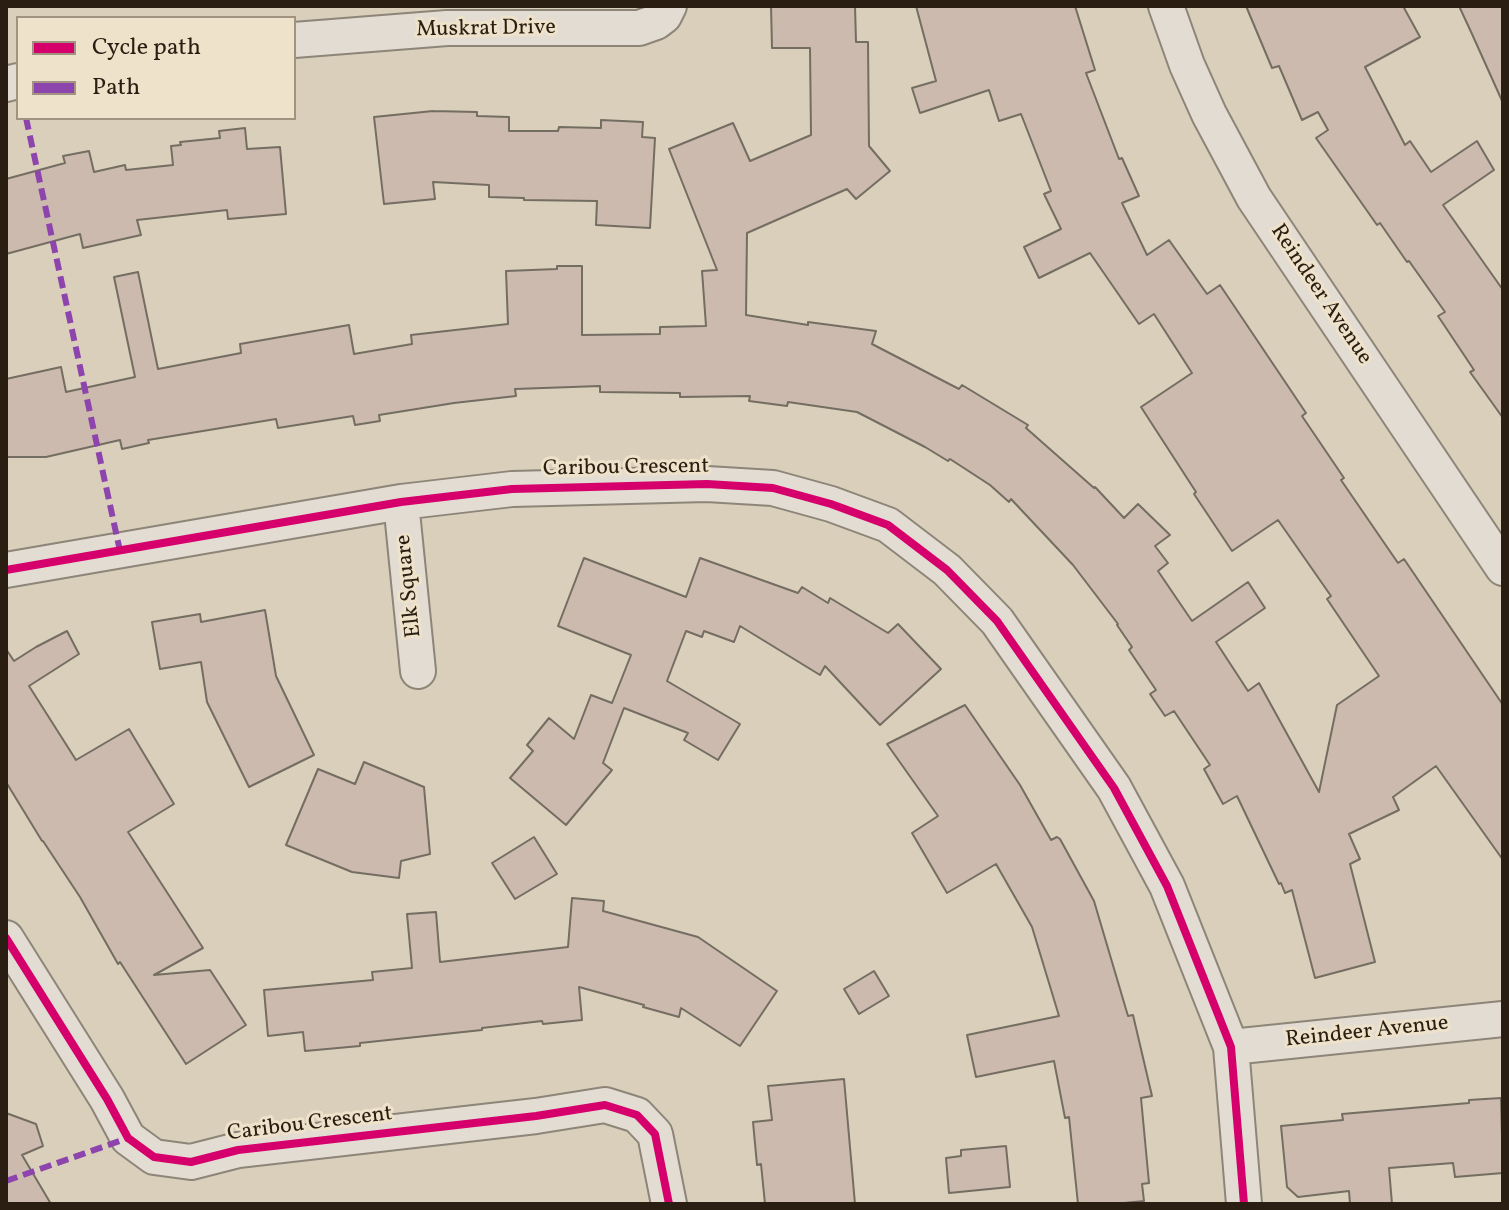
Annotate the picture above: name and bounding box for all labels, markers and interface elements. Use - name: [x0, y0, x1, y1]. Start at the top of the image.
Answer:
- legend: [16, 16, 296, 120]
- street label: Muskrat Drive: [416, 16, 556, 44]
- text: Cycle path: [92, 31, 201, 65]
- text: Path: [92, 71, 140, 105]
- street label: Reindeer Avenue: [1263, 220, 1377, 370]
- street label: Caribou Crescent: [543, 454, 709, 484]
- street label: Elk Square: [391, 533, 429, 639]
- street label: Reindeer Avenue: [1284, 1011, 1450, 1055]
- street label: Caribou Crescent: [226, 1102, 394, 1148]

